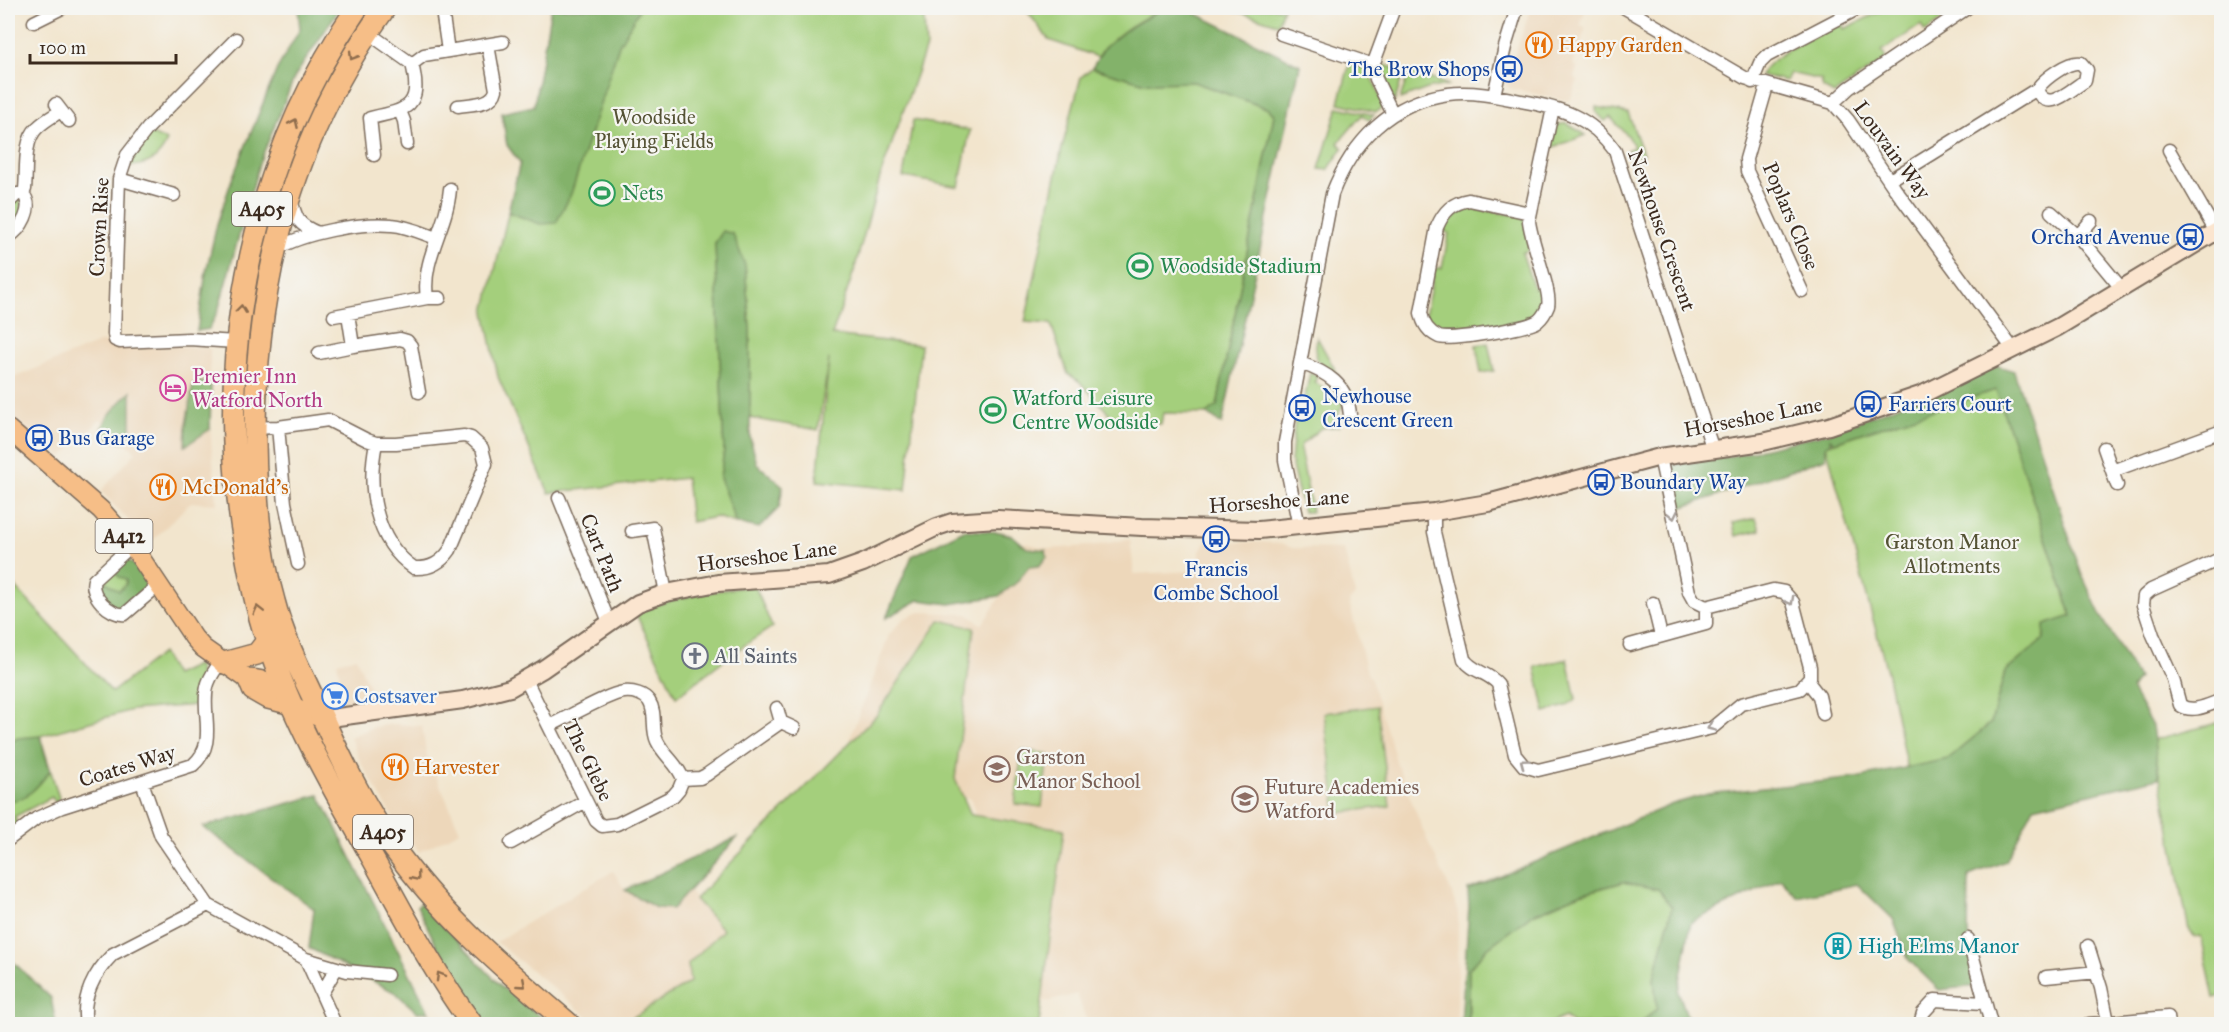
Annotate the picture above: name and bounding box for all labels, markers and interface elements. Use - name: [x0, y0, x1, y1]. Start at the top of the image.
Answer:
- scale bar: [30, 27, 176, 65]
- restaurant icon: Happy Garden: [1524, 30, 1554, 60]
- place label: Happy Garden: [1558, 32, 1683, 58]
- text: 100 m: [39, 37, 86, 59]
- one-way arrow: [348, 50, 360, 60]
- bus stop icon: The Brow Shops: [1494, 54, 1524, 84]
- place label: The Brow Shops: [1348, 56, 1490, 82]
- street label: Louvain Way: [1848, 96, 1937, 205]
- park label: Woodside Playing Fields: [594, 104, 714, 154]
- one-way arrow: [286, 118, 298, 129]
- street label: Newhouse Crescent: [1622, 146, 1702, 315]
- street label: Poplars Close: [1757, 158, 1825, 274]
- street label: Crown Rise: [83, 176, 115, 277]
- sports icon: Nets: [587, 178, 617, 208]
- place label: Nets: [622, 180, 663, 206]
- road number: A405: [232, 192, 292, 226]
- bus stop icon: Orchard Avenue: [2175, 222, 2205, 252]
- place label: Orchard Avenue: [2031, 224, 2170, 250]
- sports icon: Woodside Stadium: [1125, 251, 1155, 281]
- place label: Woodside Stadium: [1160, 253, 1322, 279]
- one-way arrow: [234, 305, 246, 314]
- place label: Premier Inn Watford North: [192, 363, 323, 413]
- hotel icon: Premier Inn Watford North: [158, 373, 188, 403]
- place label: Newhouse Crescent Green: [1322, 383, 1453, 433]
- place label: Watford Leisure Centre Woodside: [1012, 385, 1159, 435]
- bus stop icon: Farriers Court: [1853, 389, 1883, 419]
- street label: Horseshoe Lane: [1681, 391, 1825, 443]
- place label: Farriers Court: [1888, 391, 2012, 417]
- bus stop icon: Newhouse Crescent Green: [1287, 393, 1317, 423]
- sports icon: Watford Leisure Centre Woodside: [978, 395, 1008, 425]
- bus stop icon: Bus Garage: [24, 423, 54, 453]
- place label: Bus Garage: [58, 425, 155, 451]
- bus stop icon: Boundary Way: [1586, 467, 1616, 497]
- place label: Boundary Way: [1620, 469, 1747, 495]
- restaurant icon: McDonald's: [148, 472, 178, 502]
- place label: McDonald's: [182, 474, 289, 500]
- street label: Horseshoe Lane: [1208, 483, 1350, 519]
- one-way arrow: [1665, 509, 1678, 519]
- street label: Cart Path: [574, 510, 630, 596]
- road number: A412: [96, 519, 152, 553]
- bus stop icon: Francis Combe School: [1201, 524, 1231, 554]
- park label: Garston Manor Allotments: [1885, 529, 2019, 579]
- street label: Horseshoe Lane: [696, 534, 839, 577]
- place label: Francis Combe School: [1153, 556, 1279, 606]
- one-way arrow: [1783, 595, 1794, 605]
- one-way arrow: [252, 605, 265, 615]
- church icon: All Saints: [680, 641, 710, 671]
- place label: All Saints: [713, 643, 797, 669]
- supermarket icon: Costsaver: [320, 681, 350, 711]
- place label: Costsaver: [354, 683, 437, 709]
- street label: The Glebe: [557, 715, 619, 805]
- one-way arrow: [1707, 719, 1718, 731]
- street label: Coates Way: [76, 739, 180, 793]
- place label: Garston Manor School: [1016, 744, 1141, 794]
- restaurant icon: Harvester: [380, 752, 410, 782]
- place label: Harvester: [414, 754, 500, 780]
- school or university icon: Garston Manor School: [982, 754, 1012, 784]
- one-way arrow: [1520, 759, 1531, 770]
- place label: Future Academies Watford: [1264, 774, 1419, 824]
- school or university icon: Future Academies Watford: [1230, 784, 1260, 814]
- road number: A405: [353, 815, 413, 849]
- one-way arrow: [409, 871, 420, 882]
- building icon: High Elms Manor: [1823, 931, 1853, 961]
- place label: High Elms Manor: [1858, 933, 2019, 959]
- one-way arrow: [435, 972, 447, 982]
- one-way arrow: [515, 977, 526, 988]

